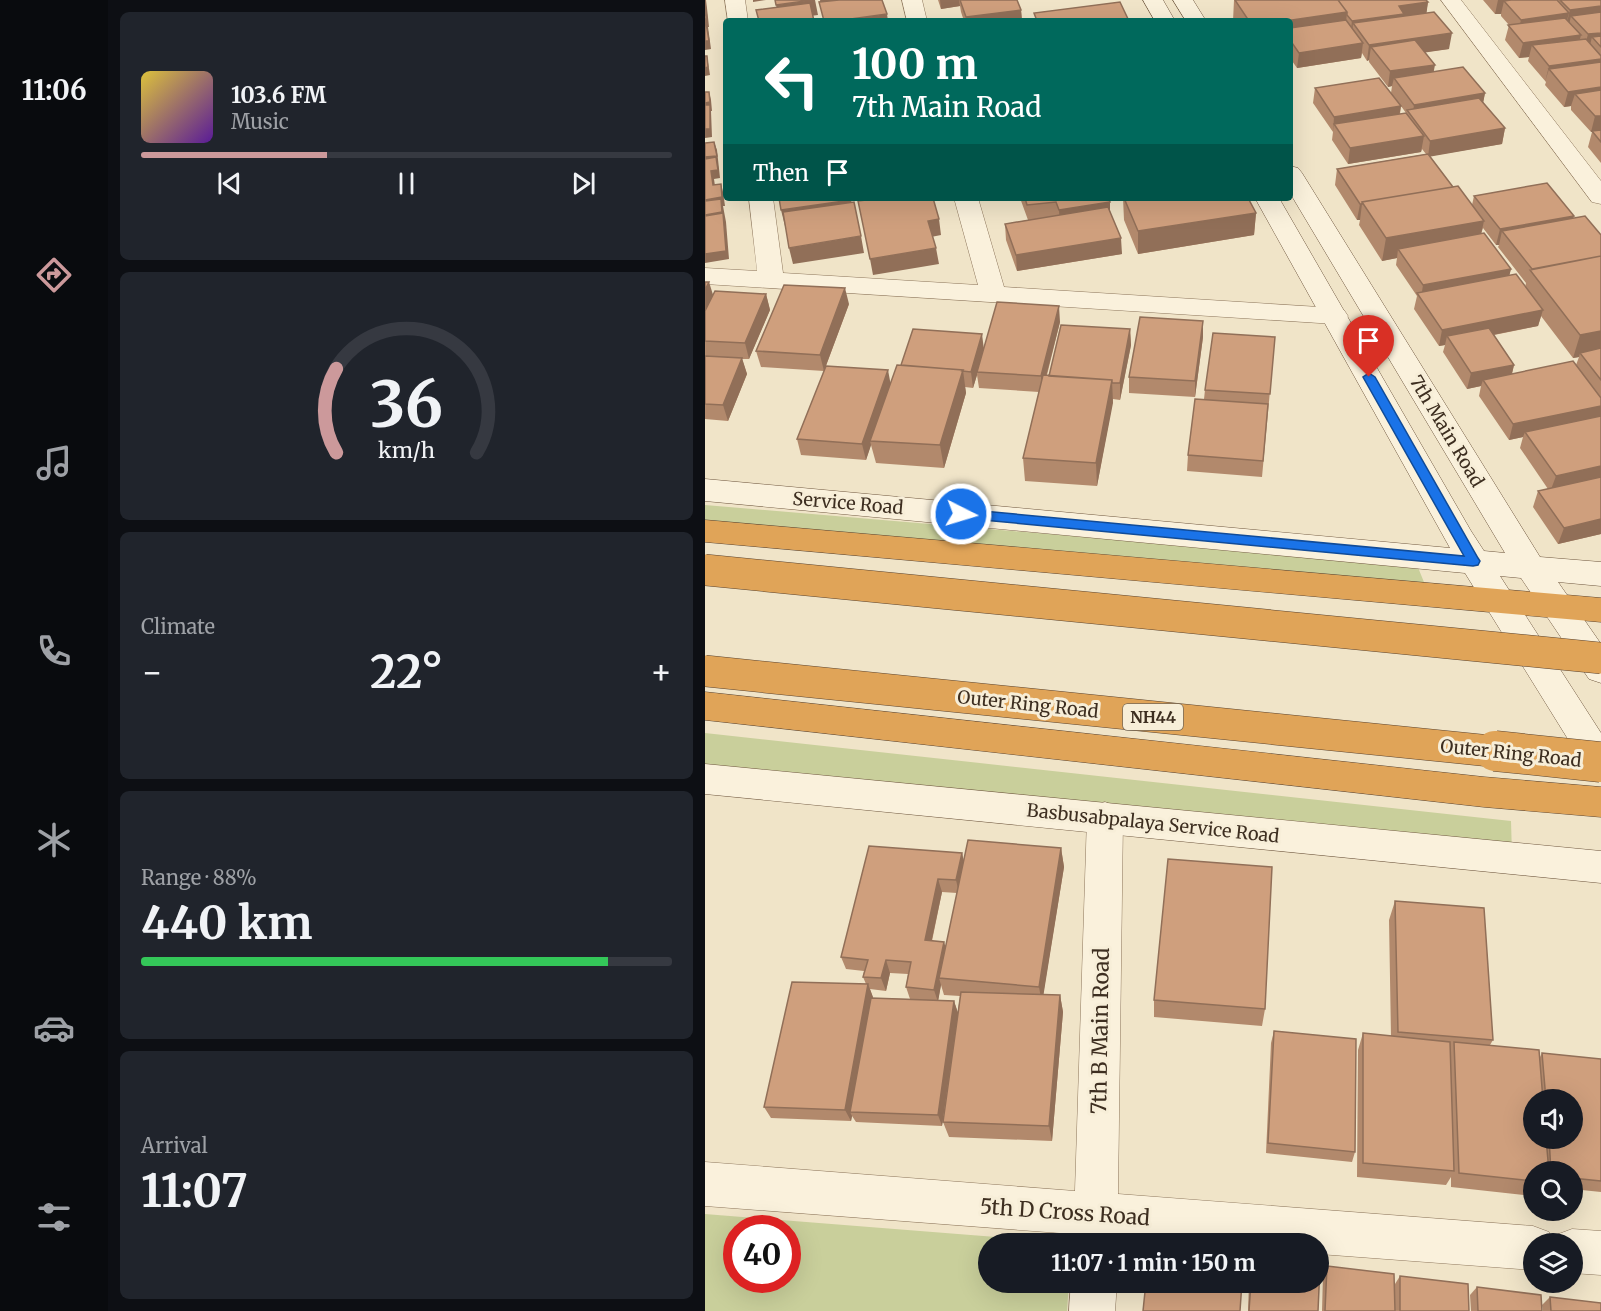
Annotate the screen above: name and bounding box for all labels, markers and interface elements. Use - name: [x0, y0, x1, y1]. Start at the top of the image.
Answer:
- text: 100 m: [852, 38, 978, 90]
- icon: left: [753, 42, 831, 120]
- text: 11:06: [21, 73, 87, 107]
- text: 103.6 FM: [231, 81, 326, 109]
- text: 7th Main Road: [852, 90, 1041, 124]
- text: Music: [231, 109, 289, 134]
- icon: arrive: [821, 156, 854, 189]
- text: Then: [753, 159, 809, 187]
- icon: previous: [213, 167, 246, 200]
- icon: pause: [390, 167, 423, 200]
- icon: next: [567, 167, 600, 200]
- icon: directions: [33, 254, 75, 296]
- pin: [1343, 315, 1394, 377]
- icon: arrive: [1352, 324, 1385, 357]
- text: 36: [370, 366, 443, 444]
- street label: 7th Main Road: [1405, 371, 1489, 491]
- text: km/h: [378, 437, 435, 464]
- icon: music: [33, 442, 75, 484]
- position arrow: [929, 482, 993, 546]
- street label: Service Road: [792, 487, 905, 519]
- text: Climate: [141, 614, 215, 639]
- icon: phone: [33, 630, 75, 672]
- text: 22°: [370, 644, 443, 700]
- text: −: [141, 652, 163, 693]
- text: +: [650, 652, 672, 693]
- street label: Outer Ring Road: [956, 685, 1100, 723]
- road number: NH44: [1123, 704, 1183, 730]
- street label: Outer Ring Road: [1439, 734, 1583, 772]
- street label: Basbusabpalaya Service Road: [1026, 798, 1281, 848]
- icon: climate: [33, 819, 75, 861]
- text: Range · 88%: [141, 865, 257, 890]
- text: 440 km: [141, 895, 313, 951]
- street label: 7th B Main Road: [1085, 947, 1115, 1114]
- icon: car: [33, 1007, 75, 1049]
- map controls: [1523, 1089, 1583, 1293]
- button: sound: [1523, 1089, 1583, 1149]
- text: Arrival: [141, 1133, 208, 1158]
- button: search: [1523, 1161, 1583, 1221]
- text: 11:07: [141, 1163, 248, 1219]
- street label: 5th D Cross Road: [979, 1193, 1151, 1231]
- icon: filters: [33, 1196, 75, 1238]
- speed limit sign: 40: [723, 1215, 801, 1293]
- button: layers: [1523, 1233, 1583, 1293]
- text: 11:07 · 1 min · 150 m: [1051, 1249, 1256, 1277]

